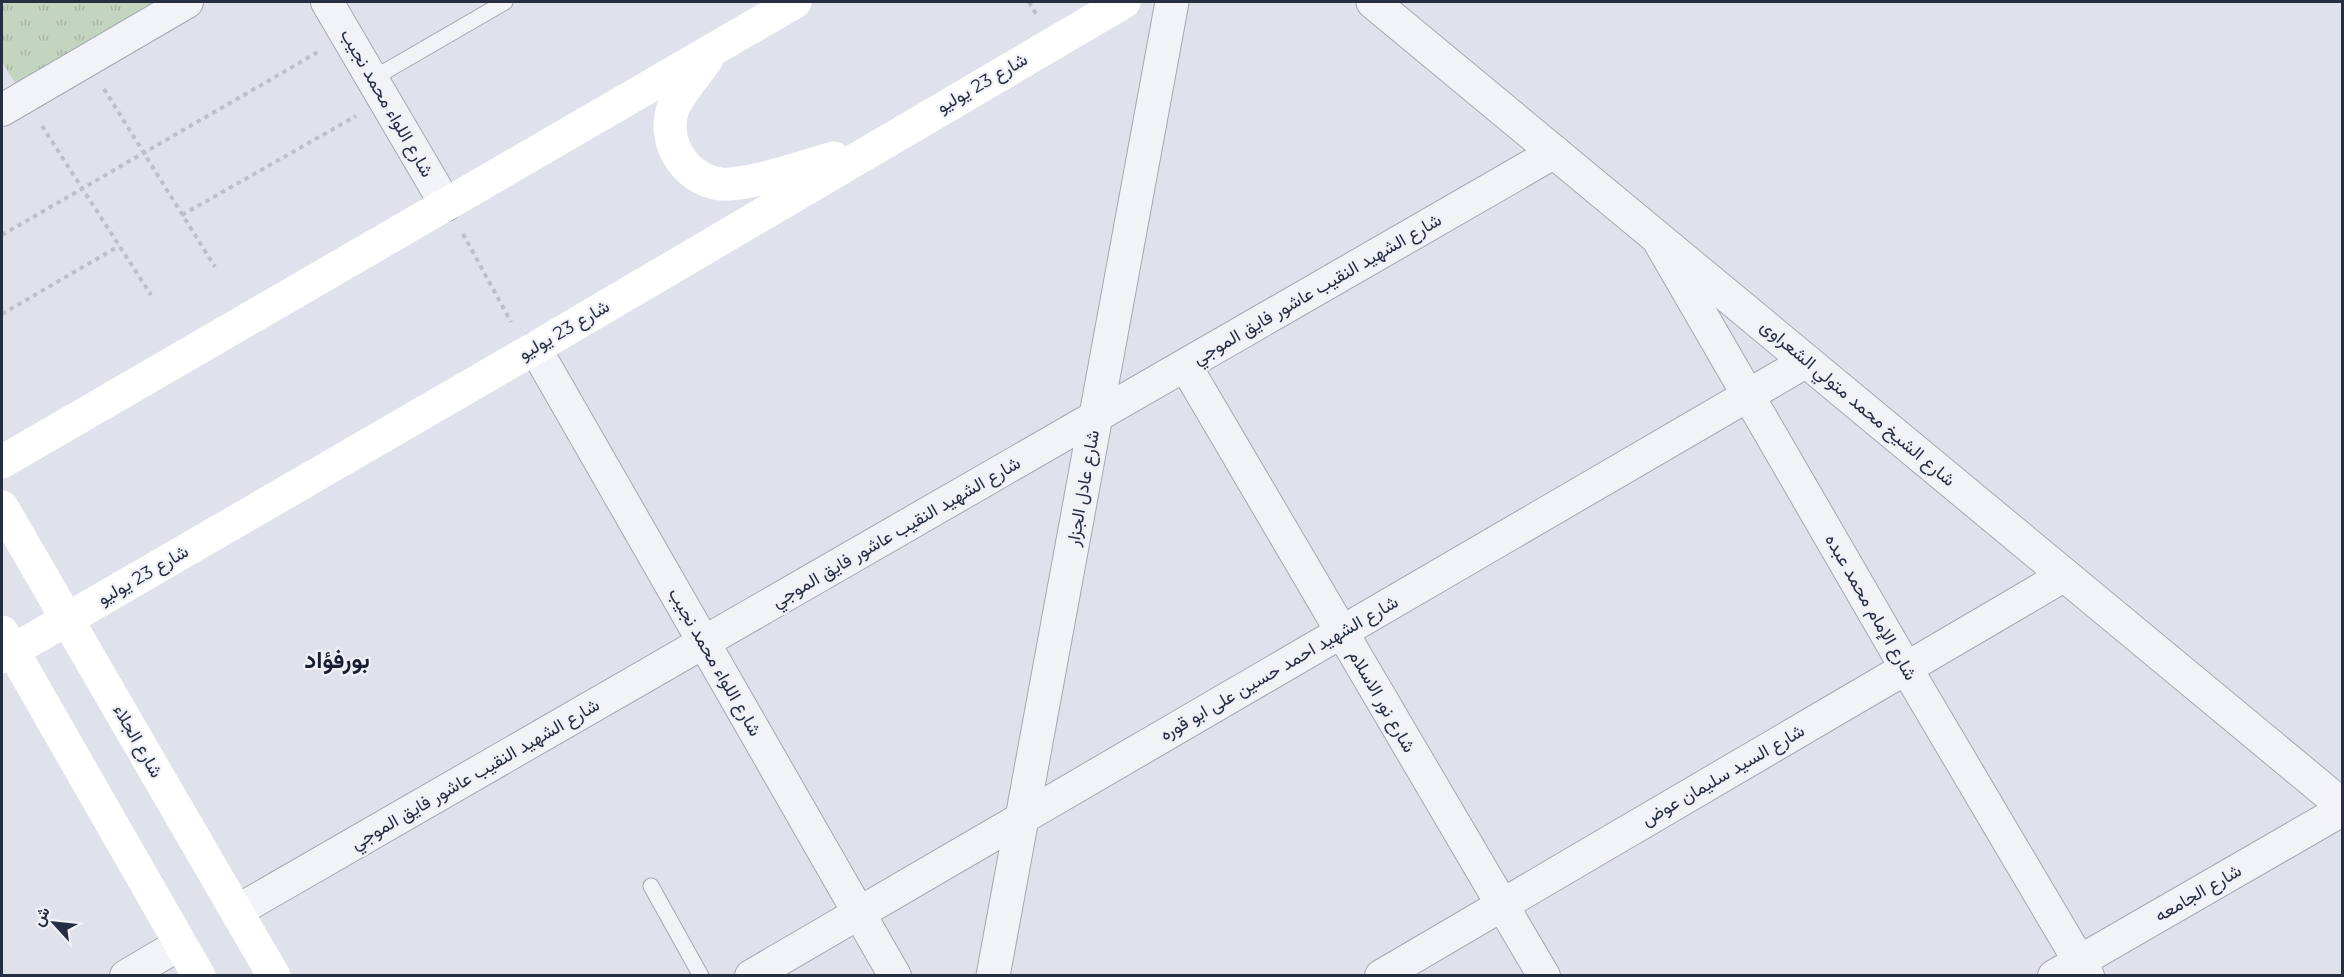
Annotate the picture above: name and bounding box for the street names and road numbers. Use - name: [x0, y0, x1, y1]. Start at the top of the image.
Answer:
- street label: شارع اللواء محمد نجيب: [335, 25, 438, 181]
- street label: شارع 23 يوليو: [933, 48, 1032, 119]
- street label: شارع الشهيد النقيب عاشور فايق الموجي: [1189, 209, 1447, 373]
- street label: شارع 23 يوليو: [515, 295, 614, 366]
- street label: شارع الشيخ محمد متولي الشعراوى: [1754, 315, 1960, 494]
- street label: شارع عادل الجزار: [1062, 428, 1105, 549]
- street label: شارع الشهيد النقيب عاشور فايق الموجي: [768, 452, 1026, 616]
- street label: شارع الإمام محمد عبده: [1819, 530, 1922, 684]
- street label: شارع 23 يوليو: [94, 540, 193, 611]
- street label: شارع اللواء محمد نجيب: [663, 584, 766, 740]
- street label: شارع الشهيد احمد حسين على ابو قوره: [1156, 591, 1402, 746]
- street label: شارع نور الاسلام: [1343, 646, 1420, 757]
- street label: شارع الشهيد النقيب عاشور فايق الموجي: [347, 694, 605, 858]
- street label: شارع الجلاء: [107, 701, 168, 782]
- street label: شارع السيد سليمان عوض: [1638, 719, 1809, 832]
- street label: شارع الجامعه: [2151, 859, 2246, 928]

